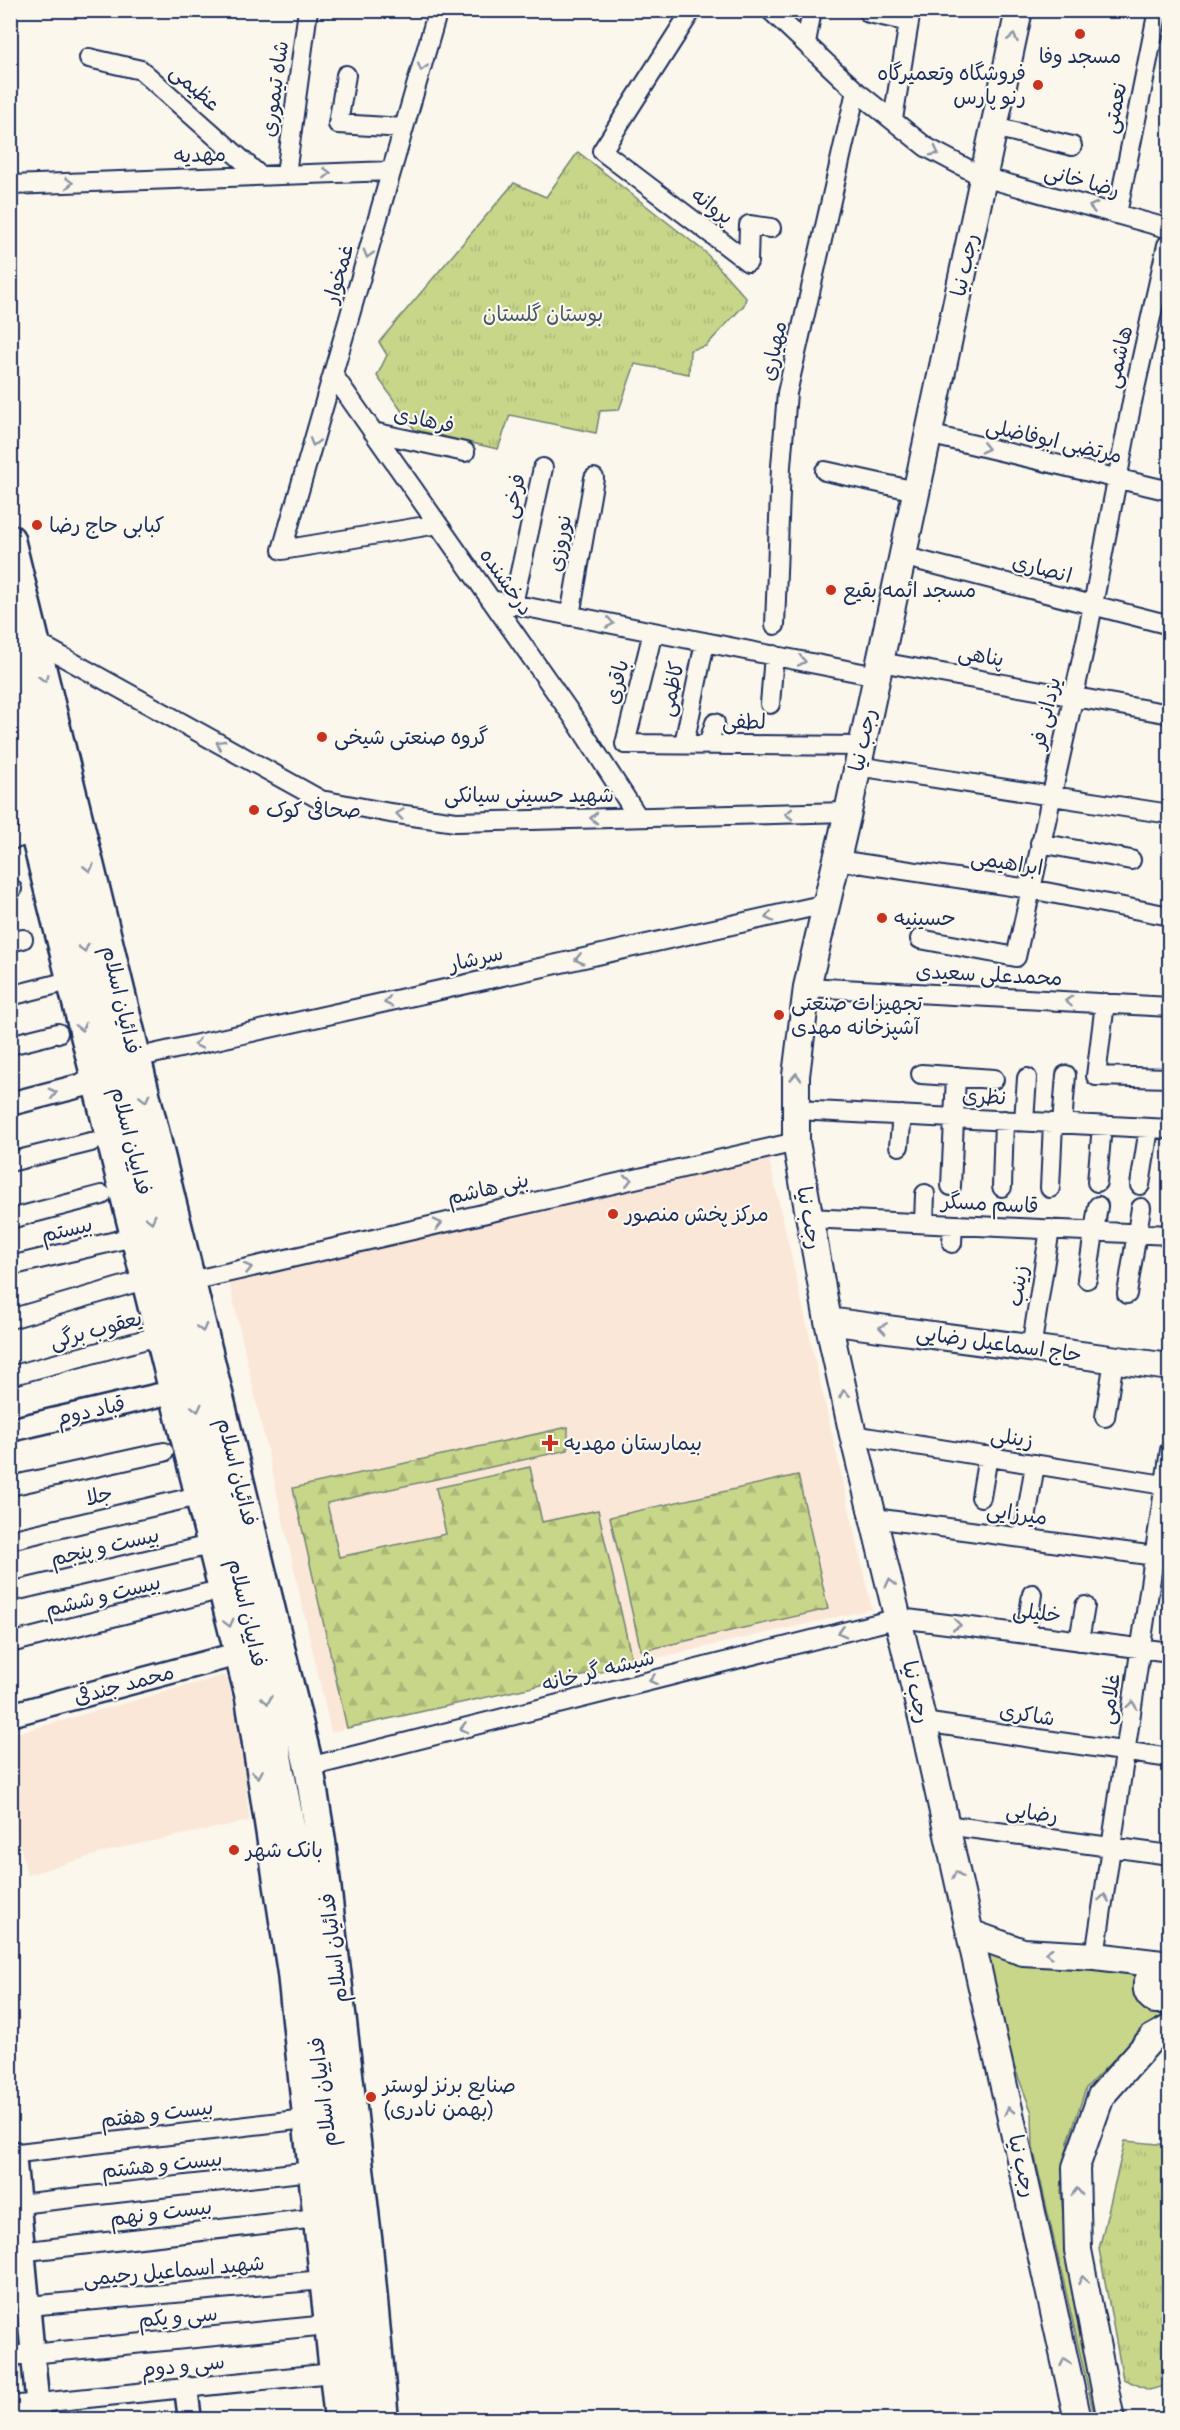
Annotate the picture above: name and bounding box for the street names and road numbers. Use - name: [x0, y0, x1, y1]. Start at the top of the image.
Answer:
- street label: شاه تیموری: [255, 39, 295, 139]
- street label: عظیمی: [164, 58, 226, 118]
- street label: نعمتی: [1096, 80, 1134, 136]
- street label: مهدیه: [173, 141, 227, 169]
- street label: رضا خانی: [1041, 158, 1123, 204]
- street label: پروانه: [685, 181, 739, 231]
- street label: رجب نیا: [945, 231, 985, 299]
- street label: غمخوار: [317, 241, 360, 308]
- street label: مهیاری: [755, 319, 793, 383]
- street label: هاشمی: [1099, 323, 1139, 391]
- street label: فرهادی: [391, 400, 457, 440]
- street label: مرتضی ابوفاضلی: [983, 412, 1125, 470]
- street label: فرخی: [496, 471, 532, 521]
- street label: نوروزی: [542, 512, 578, 574]
- street label: درخشنده: [473, 543, 539, 621]
- street label: انصاری: [1009, 548, 1075, 590]
- street label: پناهی: [956, 639, 1006, 673]
- street label: باقری: [598, 657, 636, 707]
- street label: کاظمی: [653, 659, 691, 719]
- street label: یزدانی فر: [1024, 674, 1067, 754]
- street label: رجب نیا: [843, 706, 883, 774]
- street label: لطفی: [722, 708, 766, 736]
- street label: شهید حسینی سیانکی: [444, 782, 614, 809]
- street label: ابراهیمی: [969, 844, 1045, 882]
- street label: سرشار: [444, 940, 506, 979]
- street label: فدائیان اسلام: [93, 943, 147, 1057]
- street label: محمدعلی سعیدی: [915, 958, 1063, 992]
- street label: نظری: [961, 1082, 1007, 1112]
- street label: فداییان اسلام: [103, 1084, 157, 1198]
- street label: بنی هاشم: [445, 1167, 532, 1213]
- street label: رجب نیا: [790, 1184, 828, 1252]
- street label: قاسم مسگر: [939, 1188, 1039, 1222]
- street label: بیستم: [39, 1211, 96, 1251]
- street label: زینب: [1001, 1263, 1035, 1309]
- street label: یعقوب برگی: [47, 1305, 145, 1355]
- street label: حاج اسماعیل رضایی: [914, 1319, 1084, 1369]
- street label: قباد دوم: [54, 1390, 128, 1434]
- street label: فدائیان اسلام: [209, 1415, 263, 1529]
- street label: زینلی: [989, 1421, 1035, 1455]
- street label: جلا: [83, 1480, 115, 1512]
- street label: میرزایی: [985, 1496, 1049, 1532]
- street label: بیست و پنجم: [48, 1521, 162, 1575]
- street label: فداییان اسلام: [219, 1556, 273, 1670]
- street label: بیست و ششم: [42, 1569, 164, 1625]
- street label: خلیلی: [1011, 1597, 1063, 1629]
- street label: شیشه گر خانه: [539, 1644, 657, 1698]
- street label: رجب نیا: [896, 1658, 936, 1726]
- street label: محمد جندقی: [71, 1659, 177, 1711]
- street label: غلامی: [1093, 1672, 1127, 1726]
- street label: شاکری: [997, 1697, 1057, 1733]
- street label: رضایی: [1004, 1796, 1060, 1830]
- street label: فدائیان اسلام: [314, 1891, 356, 2004]
- street label: فداییان اسلام: [303, 2035, 345, 2148]
- street label: بیست و هفتم: [99, 2094, 215, 2136]
- street label: رجب نیا: [1002, 2132, 1042, 2200]
- street label: بیست و هشتم: [100, 2145, 224, 2187]
- street label: بیست و نهم: [108, 2193, 214, 2235]
- street label: شهید اسماعیل رحیمی: [82, 2250, 266, 2292]
- street label: سی و یکم: [137, 2300, 219, 2336]
- street label: سی و دوم: [140, 2348, 226, 2386]

